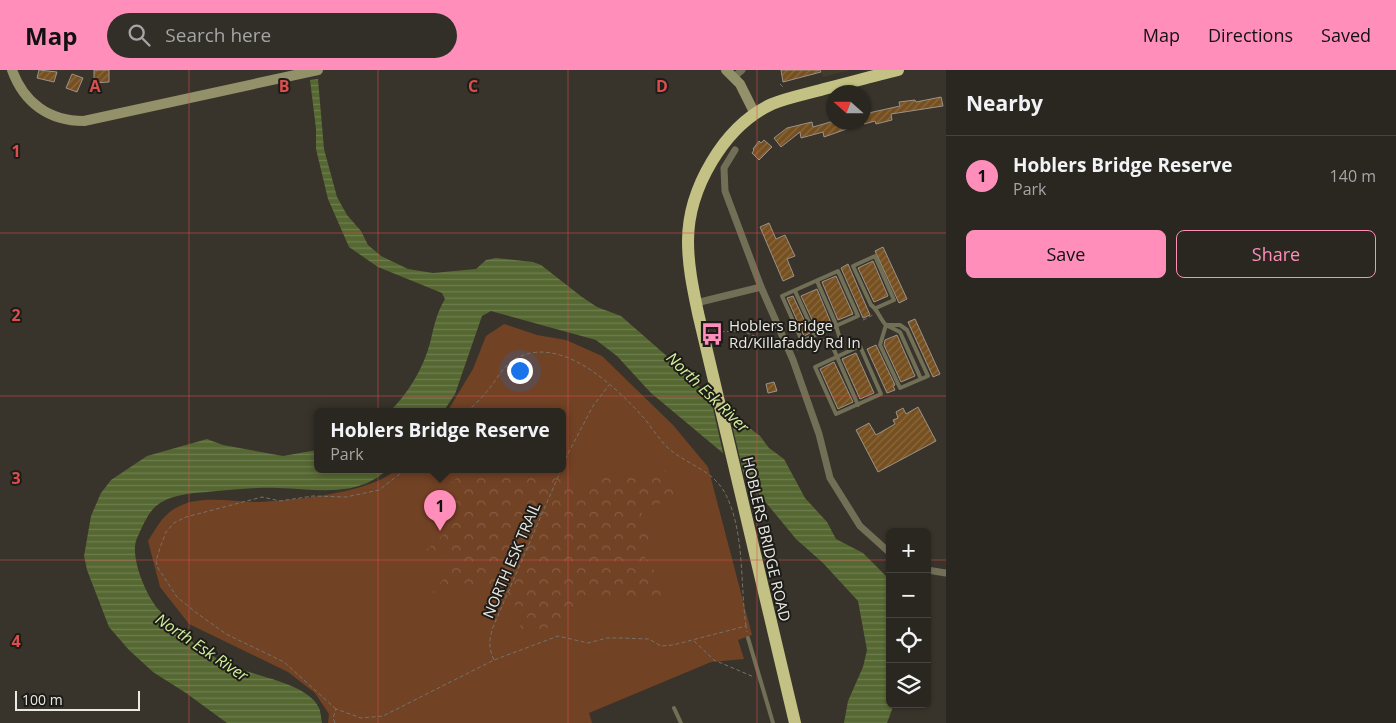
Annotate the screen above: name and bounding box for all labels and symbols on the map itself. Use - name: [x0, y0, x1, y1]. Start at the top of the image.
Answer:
- text: A: [89, 75, 101, 97]
- text: B: [279, 75, 289, 97]
- text: C: [468, 75, 478, 97]
- text: D: [656, 75, 668, 97]
- north arrow: [826, 85, 871, 130]
- text: 1: [11, 140, 21, 162]
- text: 2: [11, 304, 21, 326]
- place label: Hoblers Bridge Rd/Killafaddy Rd In: [729, 315, 861, 352]
- bus stop icon: Hoblers Bridge Rd/Killafaddy Rd In: [699, 321, 725, 347]
- water label: North Esk River: [662, 347, 755, 438]
- your location: [507, 358, 533, 384]
- street label: HOBLERS BRIDGE ROAD: [738, 455, 796, 623]
- text: 3: [11, 467, 21, 489]
- pin: 1: [424, 490, 456, 531]
- street label: NORTH ESK TRAIL: [478, 499, 545, 621]
- water label: North Esk River: [151, 608, 253, 686]
- text: 4: [11, 630, 21, 652]
- scale bar: [15, 688, 140, 711]

